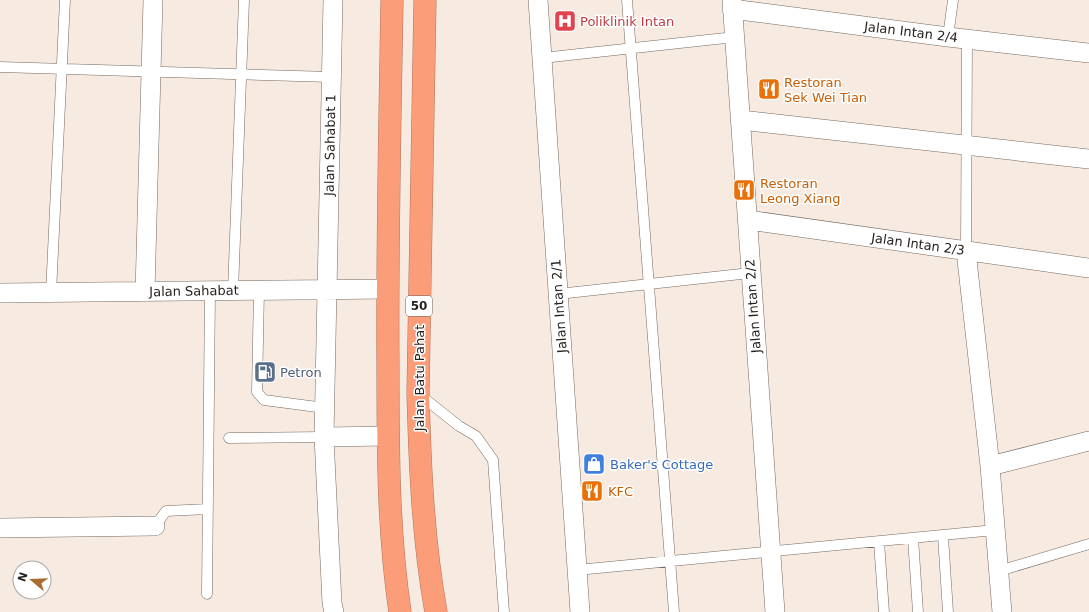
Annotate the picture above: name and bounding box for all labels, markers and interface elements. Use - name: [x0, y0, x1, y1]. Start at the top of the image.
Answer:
- hospital icon: Poliklinik Intan: [552, 8, 578, 34]
- place label: Poliklinik Intan: [580, 14, 674, 29]
- street label: Jalan Intan 2/4: [862, 19, 959, 45]
- place label: Restoran Sek Wei Tian: [784, 75, 867, 105]
- restaurant icon: Restoran Sek Wei Tian: [756, 76, 782, 102]
- street label: Jalan Sahabat 1: [322, 94, 338, 197]
- place label: Restoran Leong Xiang: [760, 176, 841, 206]
- restaurant icon: Restoran Leong Xiang: [731, 177, 757, 203]
- street label: Jalan Intan 2/3: [869, 230, 966, 258]
- street label: Jalan Intan 2/1: [548, 258, 570, 354]
- street label: Jalan Intan 2/2: [742, 258, 764, 354]
- street label: Jalan Sahabat: [148, 283, 239, 299]
- road number: 50: [406, 296, 432, 316]
- street label: Jalan Batu Pahat: [412, 325, 427, 432]
- fuel station icon: Petron: [252, 359, 278, 385]
- place label: Petron: [280, 365, 322, 380]
- shop icon: Baker's Cottage: [581, 451, 607, 477]
- place label: Baker's Cottage: [610, 457, 713, 472]
- restaurant icon: KFC: [579, 478, 605, 504]
- place label: KFC: [608, 484, 633, 499]
- north arrow: [12, 560, 52, 600]
- text: N: [15, 570, 31, 583]

